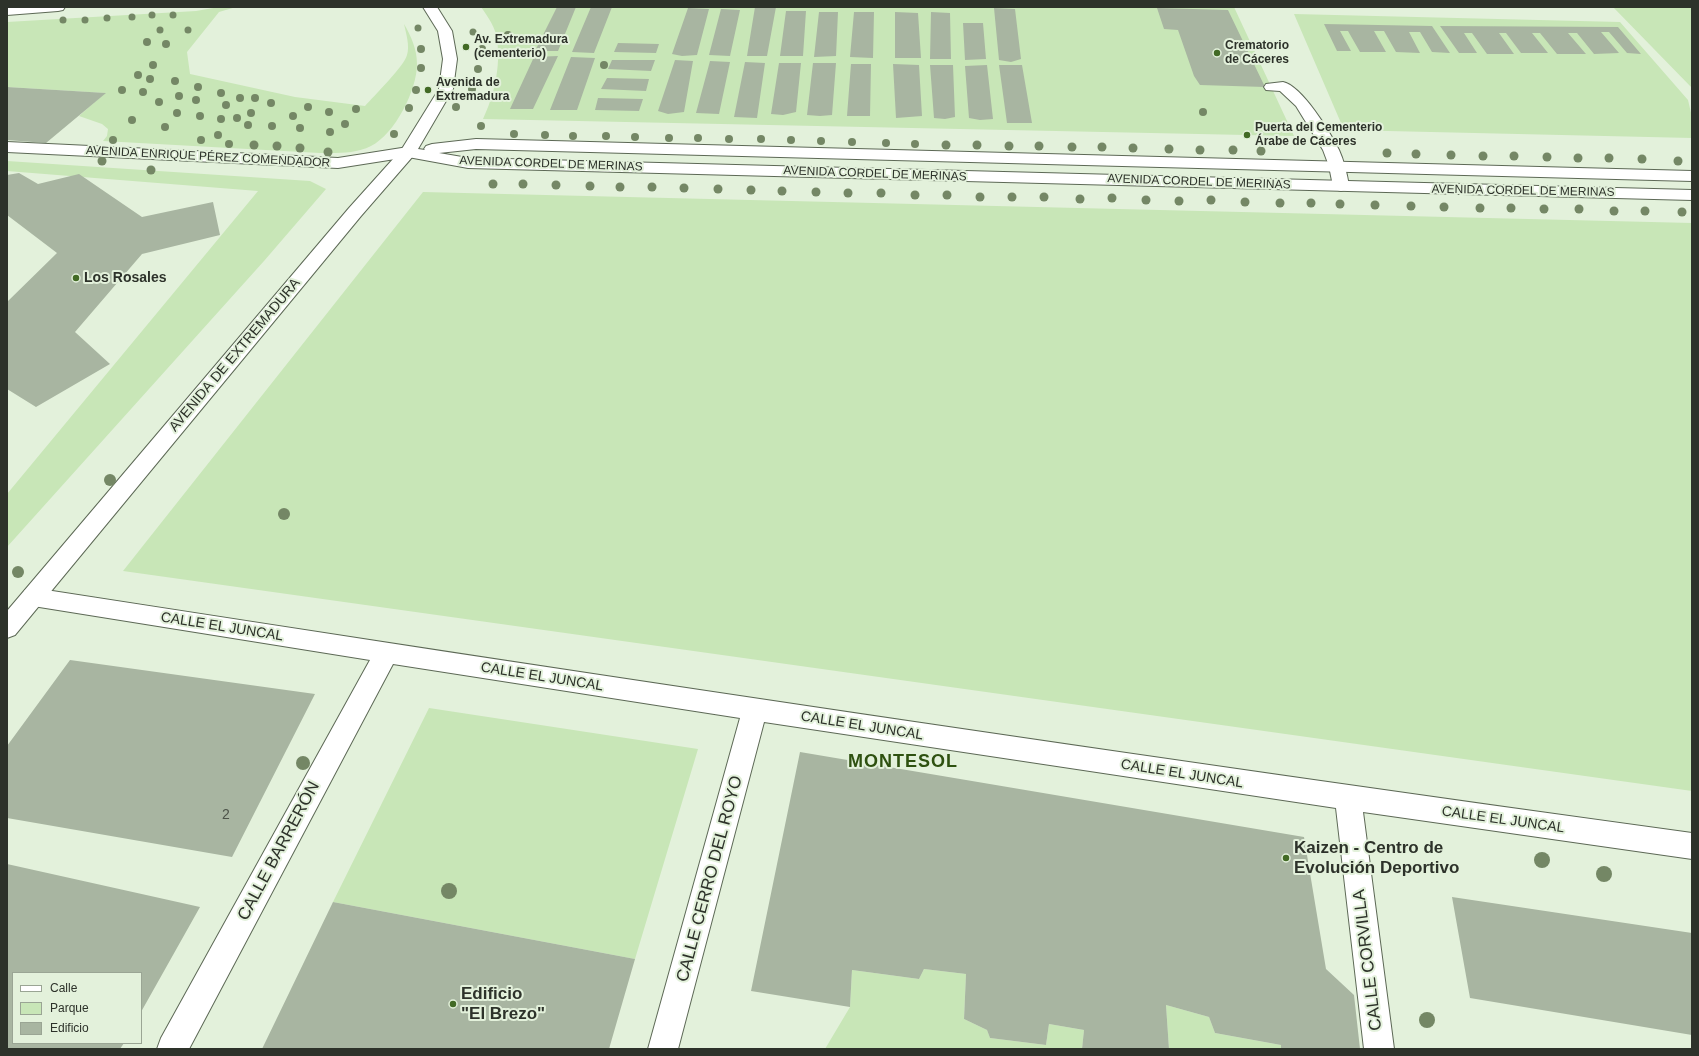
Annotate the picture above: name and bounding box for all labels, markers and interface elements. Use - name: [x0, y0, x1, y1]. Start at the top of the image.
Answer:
- place label: Av. Extremadura (cementerio): [474, 33, 568, 61]
- place label: Crematorio de Cáceres: [1225, 39, 1289, 67]
- marker: Av. Extremadura (cementerio): [461, 42, 471, 52]
- marker: Crematorio de Cáceres: [1212, 48, 1222, 58]
- place label: Avenida de Extremadura: [436, 76, 509, 104]
- marker: Avenida de Extremadura: [423, 85, 433, 95]
- place label: Puerta del Cementerio Árabe de Cáceres: [1255, 121, 1382, 149]
- marker: Puerta del Cementerio Árabe de Cáceres: [1242, 130, 1252, 140]
- street label: AVENIDA ENRIQUE PÉREZ COMENDADOR: [86, 143, 330, 171]
- street label: AVENIDA CORDEL DE MERINAS: [459, 154, 643, 174]
- street label: AVENIDA CORDEL DE MERINAS: [783, 164, 967, 184]
- street label: AVENIDA CORDEL DE MERINAS: [1107, 172, 1291, 192]
- street label: AVENIDA CORDEL DE MERINAS: [1431, 182, 1615, 200]
- place label: Los Rosales: [84, 270, 166, 286]
- marker: Los Rosales: [71, 273, 81, 283]
- street label: AVENIDA DE EXTREMADURA: [166, 275, 304, 435]
- street label: CALLE EL JUNCAL: [160, 609, 284, 645]
- street label: CALLE EL JUNCAL: [480, 659, 604, 695]
- street label: CALLE EL JUNCAL: [800, 708, 924, 744]
- district label: MONTESOL: [848, 751, 958, 773]
- street label: CALLE EL JUNCAL: [1120, 756, 1244, 792]
- street label: CALLE CERRO DEL ROYO: [673, 774, 747, 984]
- street label: CALLE BARRERÓN: [234, 778, 324, 924]
- street label: CALLE EL JUNCAL: [1441, 803, 1565, 837]
- house number: 2: [222, 807, 230, 823]
- place label: Kaizen - Centro de Evolución Deportivo: [1294, 838, 1459, 878]
- marker: Kaizen - Centro de Evolución Deportivo: [1281, 853, 1291, 863]
- street label: CALLE CORVILLA: [1349, 888, 1387, 1032]
- legend: [12, 972, 142, 1044]
- text: Calle: [50, 981, 77, 995]
- place label: Edificio "El Brezo": [461, 984, 545, 1024]
- marker: Edificio "El Brezo": [448, 999, 458, 1009]
- text: Parque: [50, 1001, 89, 1015]
- text: Edificio: [50, 1021, 89, 1035]

